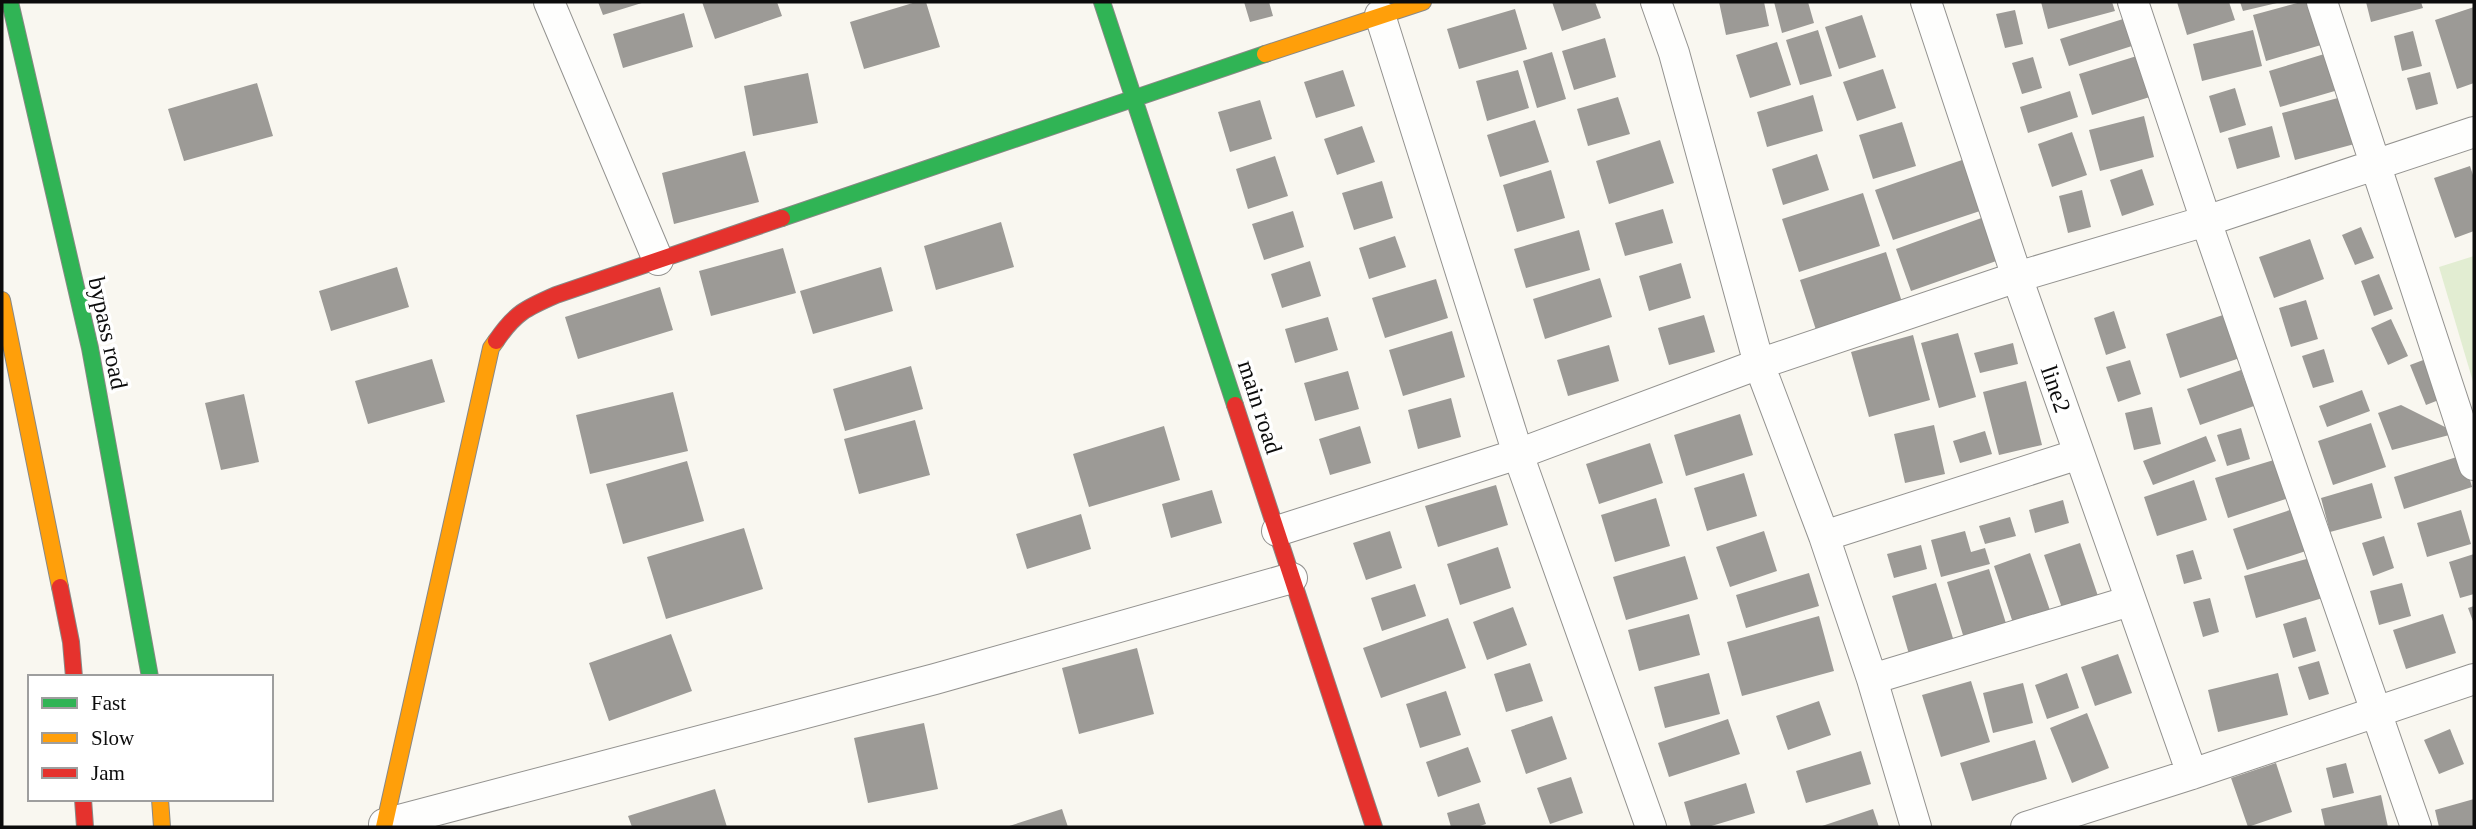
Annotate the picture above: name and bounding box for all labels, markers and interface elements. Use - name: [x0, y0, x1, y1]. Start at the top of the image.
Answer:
- street label: bypass road: [83, 275, 133, 391]
- street label: main road: [1233, 357, 1287, 457]
- street label: line2: [2036, 362, 2076, 416]
- legend: [28, 675, 273, 801]
- text: Fast: [91, 691, 126, 715]
- text: Slow: [91, 726, 135, 750]
- text: Jam: [91, 761, 125, 785]

